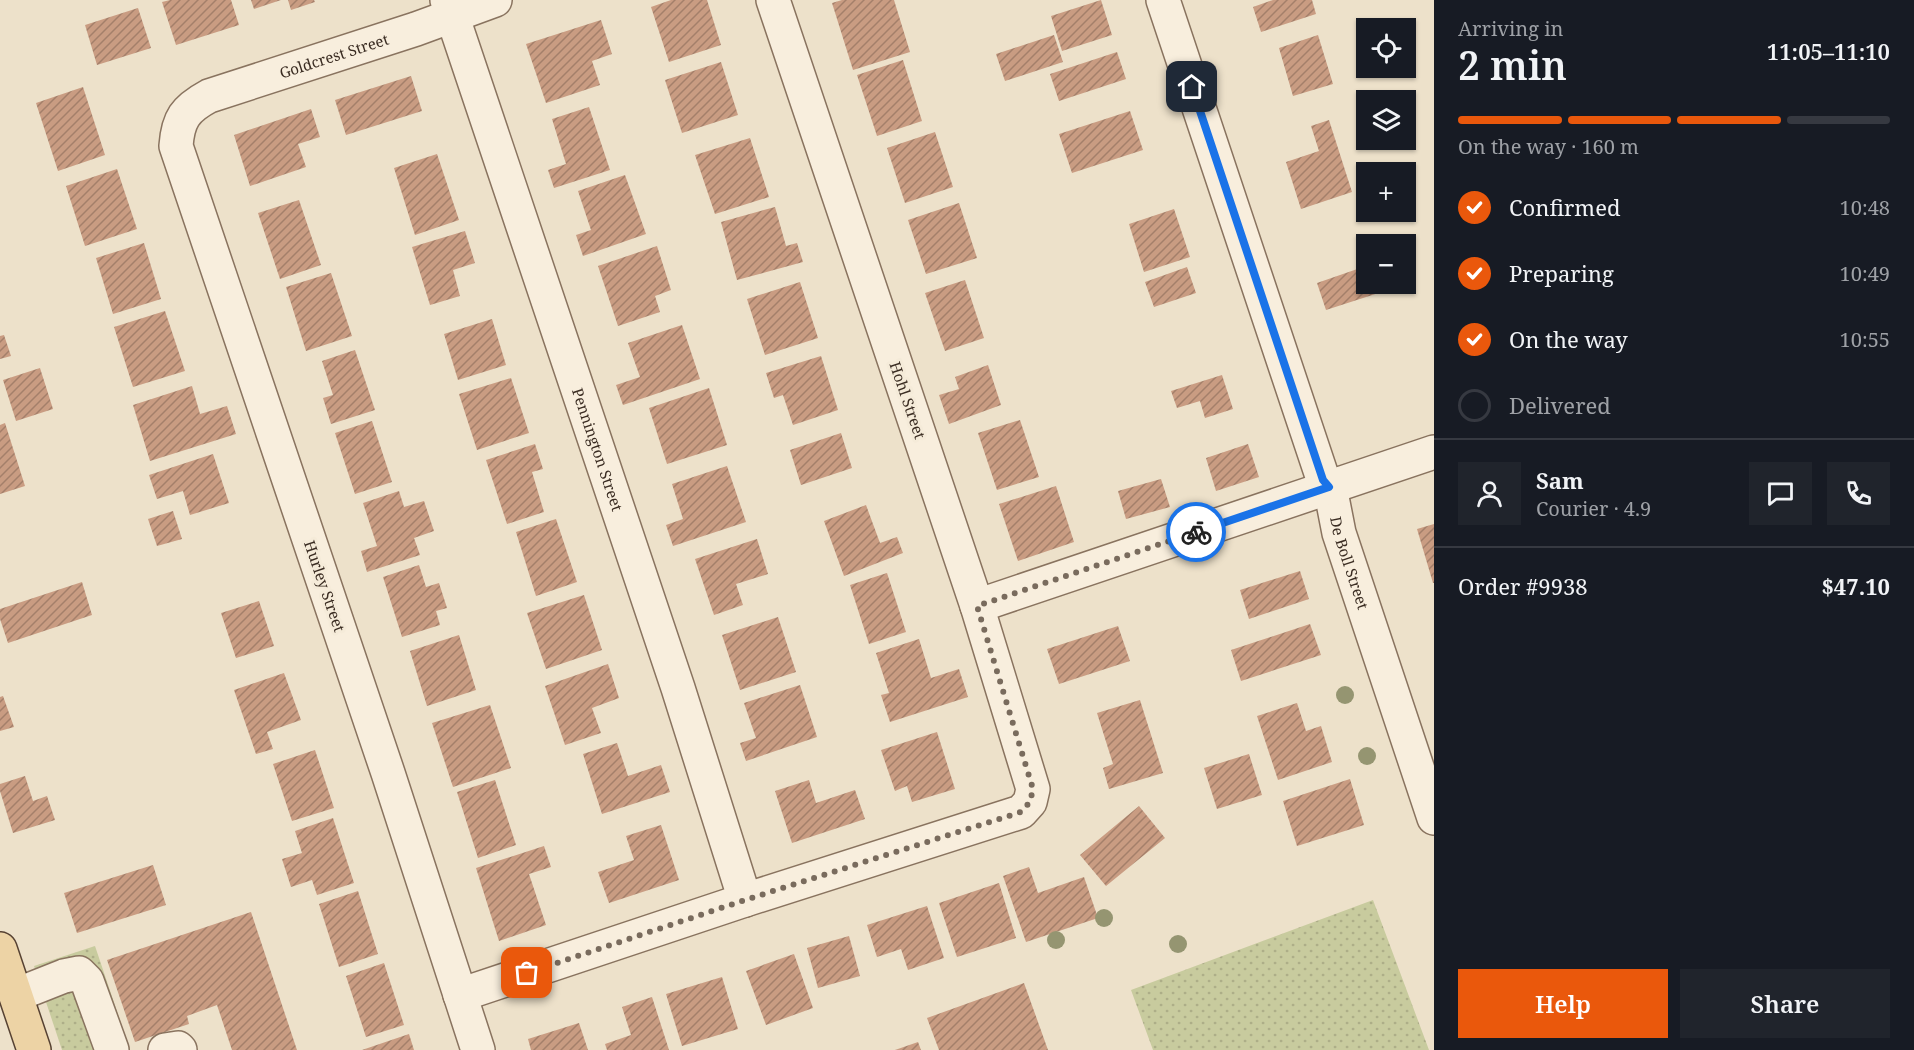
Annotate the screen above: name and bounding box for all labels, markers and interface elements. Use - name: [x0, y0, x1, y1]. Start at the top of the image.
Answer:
- text: Arriving in: [1458, 15, 1563, 42]
- map controls: [1356, 18, 1416, 294]
- button: locate: [1356, 18, 1416, 78]
- street label: Goldcrest Street: [277, 29, 391, 83]
- text: 11:05–11:10: [1767, 36, 1890, 66]
- text: 2 min: [1458, 38, 1567, 91]
- pin: [1166, 61, 1217, 112]
- icon: home: [1175, 70, 1208, 103]
- button: layers: [1356, 90, 1416, 150]
- text: On the way · 160 m: [1458, 133, 1639, 160]
- button: +: [1356, 162, 1416, 222]
- icon: check: [1458, 191, 1491, 224]
- text: Confirmed: [1509, 192, 1620, 222]
- text: 10:48: [1840, 194, 1890, 221]
- button: −: [1356, 234, 1416, 294]
- icon: check: [1458, 257, 1491, 290]
- text: Preparing: [1509, 258, 1614, 288]
- text: 10:49: [1840, 260, 1890, 287]
- icon: check: [1458, 323, 1491, 356]
- text: On the way: [1509, 324, 1628, 354]
- text: 10:55: [1840, 326, 1890, 353]
- street label: Hohl Street: [885, 359, 931, 441]
- street label: Pennington Street: [568, 385, 628, 513]
- text: Delivered: [1509, 390, 1611, 420]
- button: person: [1458, 462, 1521, 525]
- button: chat: [1749, 462, 1812, 525]
- button: phone: [1827, 462, 1890, 525]
- text: Sam: [1536, 465, 1584, 495]
- text: Courier · 4.9: [1536, 495, 1651, 522]
- courier: [1166, 502, 1226, 562]
- street label: De Boll Street: [1326, 515, 1374, 612]
- icon: bike: [1180, 516, 1213, 549]
- street label: Hurley Street: [300, 538, 350, 634]
- text: Order #9938: [1458, 571, 1588, 601]
- text: $47.10: [1821, 571, 1890, 601]
- pin: [501, 947, 552, 998]
- icon: bag: [510, 956, 543, 989]
- button: Help: [1458, 969, 1668, 1038]
- button: Share: [1680, 969, 1890, 1038]

